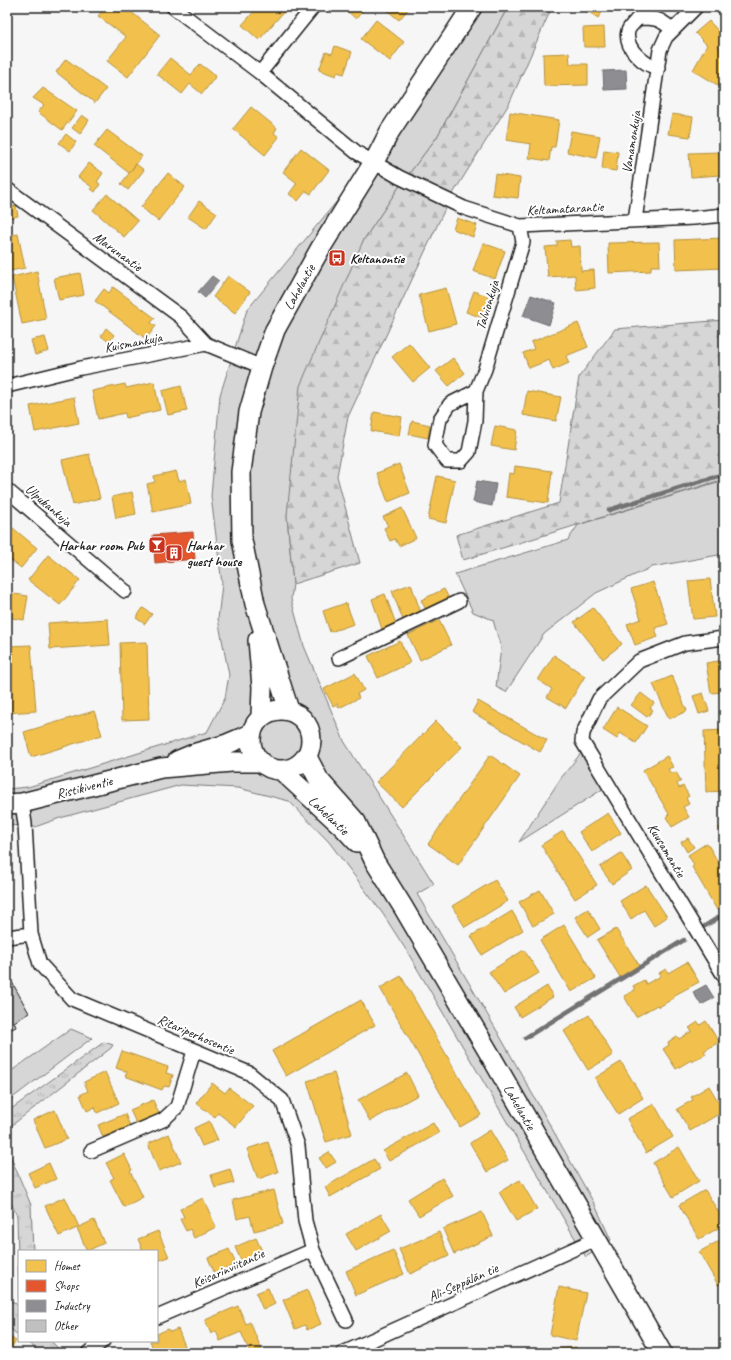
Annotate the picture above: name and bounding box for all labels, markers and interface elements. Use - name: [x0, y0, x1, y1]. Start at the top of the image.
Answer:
- street label: Vanamonkuja: [618, 108, 645, 174]
- street label: Keltamatarantie: [526, 198, 605, 219]
- street label: Marunantie: [90, 228, 147, 276]
- bus stop icon: Keltanontie: [327, 248, 347, 268]
- place label: Keltanontie: [350, 250, 406, 267]
- street label: Lahelantie: [280, 260, 320, 313]
- street label: Talvionkuja: [472, 277, 503, 332]
- street label: Kuismankuja: [103, 328, 165, 356]
- street label: Ulpukankuja: [22, 480, 76, 531]
- bar icon: Harhar room Pub: [147, 535, 167, 555]
- place label: Harhar room Pub: [59, 537, 146, 554]
- place label: Harhar guest house: [187, 537, 243, 570]
- building icon: Harhar guest house: [164, 543, 184, 563]
- street label: Ristikiventie: [54, 772, 115, 803]
- street label: Lahelantie: [305, 792, 354, 839]
- street label: Kuusamantie: [644, 820, 690, 882]
- street label: Ritariperhosentie: [155, 1011, 238, 1059]
- street label: Lahelantie: [500, 1082, 540, 1134]
- street label: Keisarinviitantie: [190, 1244, 268, 1292]
- legend: [18, 1250, 158, 1342]
- text: Homes: [54, 1258, 81, 1274]
- street label: Ali-Seppälän tie: [426, 1259, 502, 1305]
- text: Shops: [54, 1278, 79, 1294]
- text: Industry: [54, 1298, 91, 1314]
- text: Other: [54, 1318, 80, 1334]

